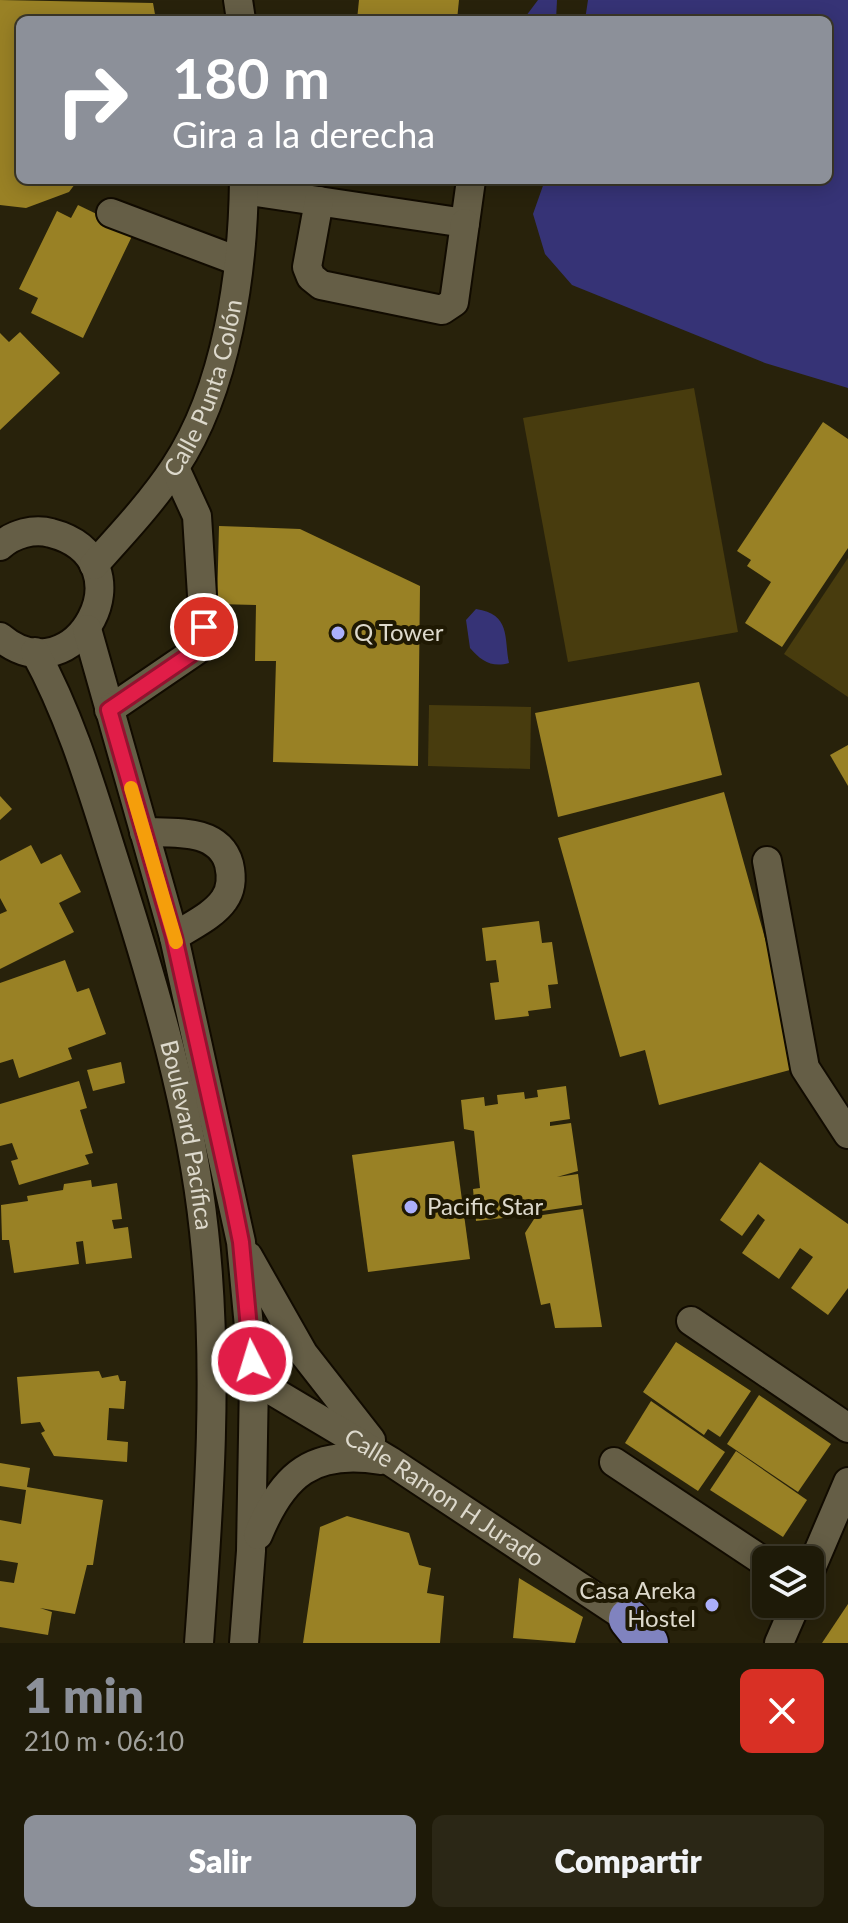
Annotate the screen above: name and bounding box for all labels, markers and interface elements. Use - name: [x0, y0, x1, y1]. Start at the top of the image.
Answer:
- text: 180 m: [172, 44, 330, 111]
- icon: right: [40, 48, 144, 152]
- text: Gira a la derecha: [172, 112, 435, 156]
- street label: Calle Punta Colón: [157, 297, 247, 482]
- pin: [170, 593, 238, 661]
- icon: arrive: [182, 605, 226, 649]
- place label: Q Tower: [354, 617, 444, 646]
- marker: Q Tower: [329, 624, 347, 642]
- street label: Boulevard Pacífica: [155, 1037, 220, 1232]
- place label: Pacific Star: [427, 1191, 544, 1220]
- marker: Pacific Star: [402, 1198, 420, 1216]
- position arrow: [210, 1319, 294, 1403]
- street label: Calle Ramon H Jurado: [340, 1421, 550, 1572]
- map controls: [752, 1546, 824, 1618]
- button: layers: [752, 1546, 824, 1618]
- place label: Casa Areka Hostel: [579, 1575, 696, 1632]
- marker: Casa Areka Hostel: [703, 1596, 721, 1614]
- text: 1 min: [24, 1666, 144, 1723]
- button: close: [740, 1669, 824, 1753]
- text: 210 m · 06:10: [24, 1725, 184, 1757]
- button: Salir: [24, 1815, 416, 1907]
- button: Compartir: [432, 1815, 824, 1907]

